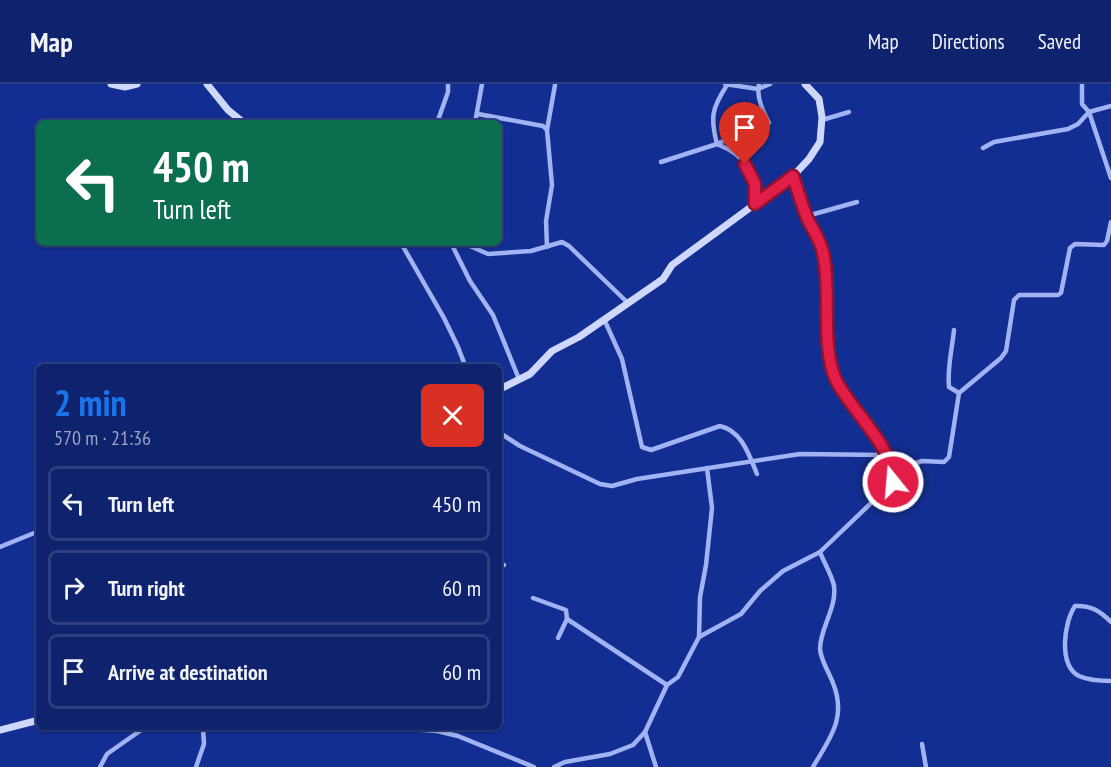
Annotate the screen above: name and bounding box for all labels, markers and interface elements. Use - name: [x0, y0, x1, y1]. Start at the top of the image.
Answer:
- text: Map: [30, 23, 73, 60]
- text: Map: [868, 28, 899, 55]
- text: Directions: [932, 28, 1005, 55]
- text: Saved: [1038, 28, 1081, 55]
- pin: [719, 102, 770, 164]
- icon: arrive: [728, 111, 761, 144]
- text: 450 m: [153, 139, 250, 194]
- icon: left: [54, 144, 132, 222]
- text: Turn left: [153, 192, 231, 226]
- text: 2 min: [54, 379, 127, 426]
- button: close: [421, 384, 484, 447]
- text: 570 m · 21:36: [54, 425, 151, 451]
- position arrow: [861, 450, 925, 514]
- icon: left: [57, 487, 90, 520]
- text: Turn left: [108, 490, 174, 518]
- text: 450 m: [432, 490, 481, 518]
- icon: right: [57, 571, 90, 604]
- text: Turn right: [108, 574, 185, 602]
- text: 60 m: [442, 574, 481, 602]
- icon: arrive: [57, 655, 90, 688]
- text: Arrive at destination: [108, 658, 268, 686]
- text: 60 m: [442, 658, 481, 686]

